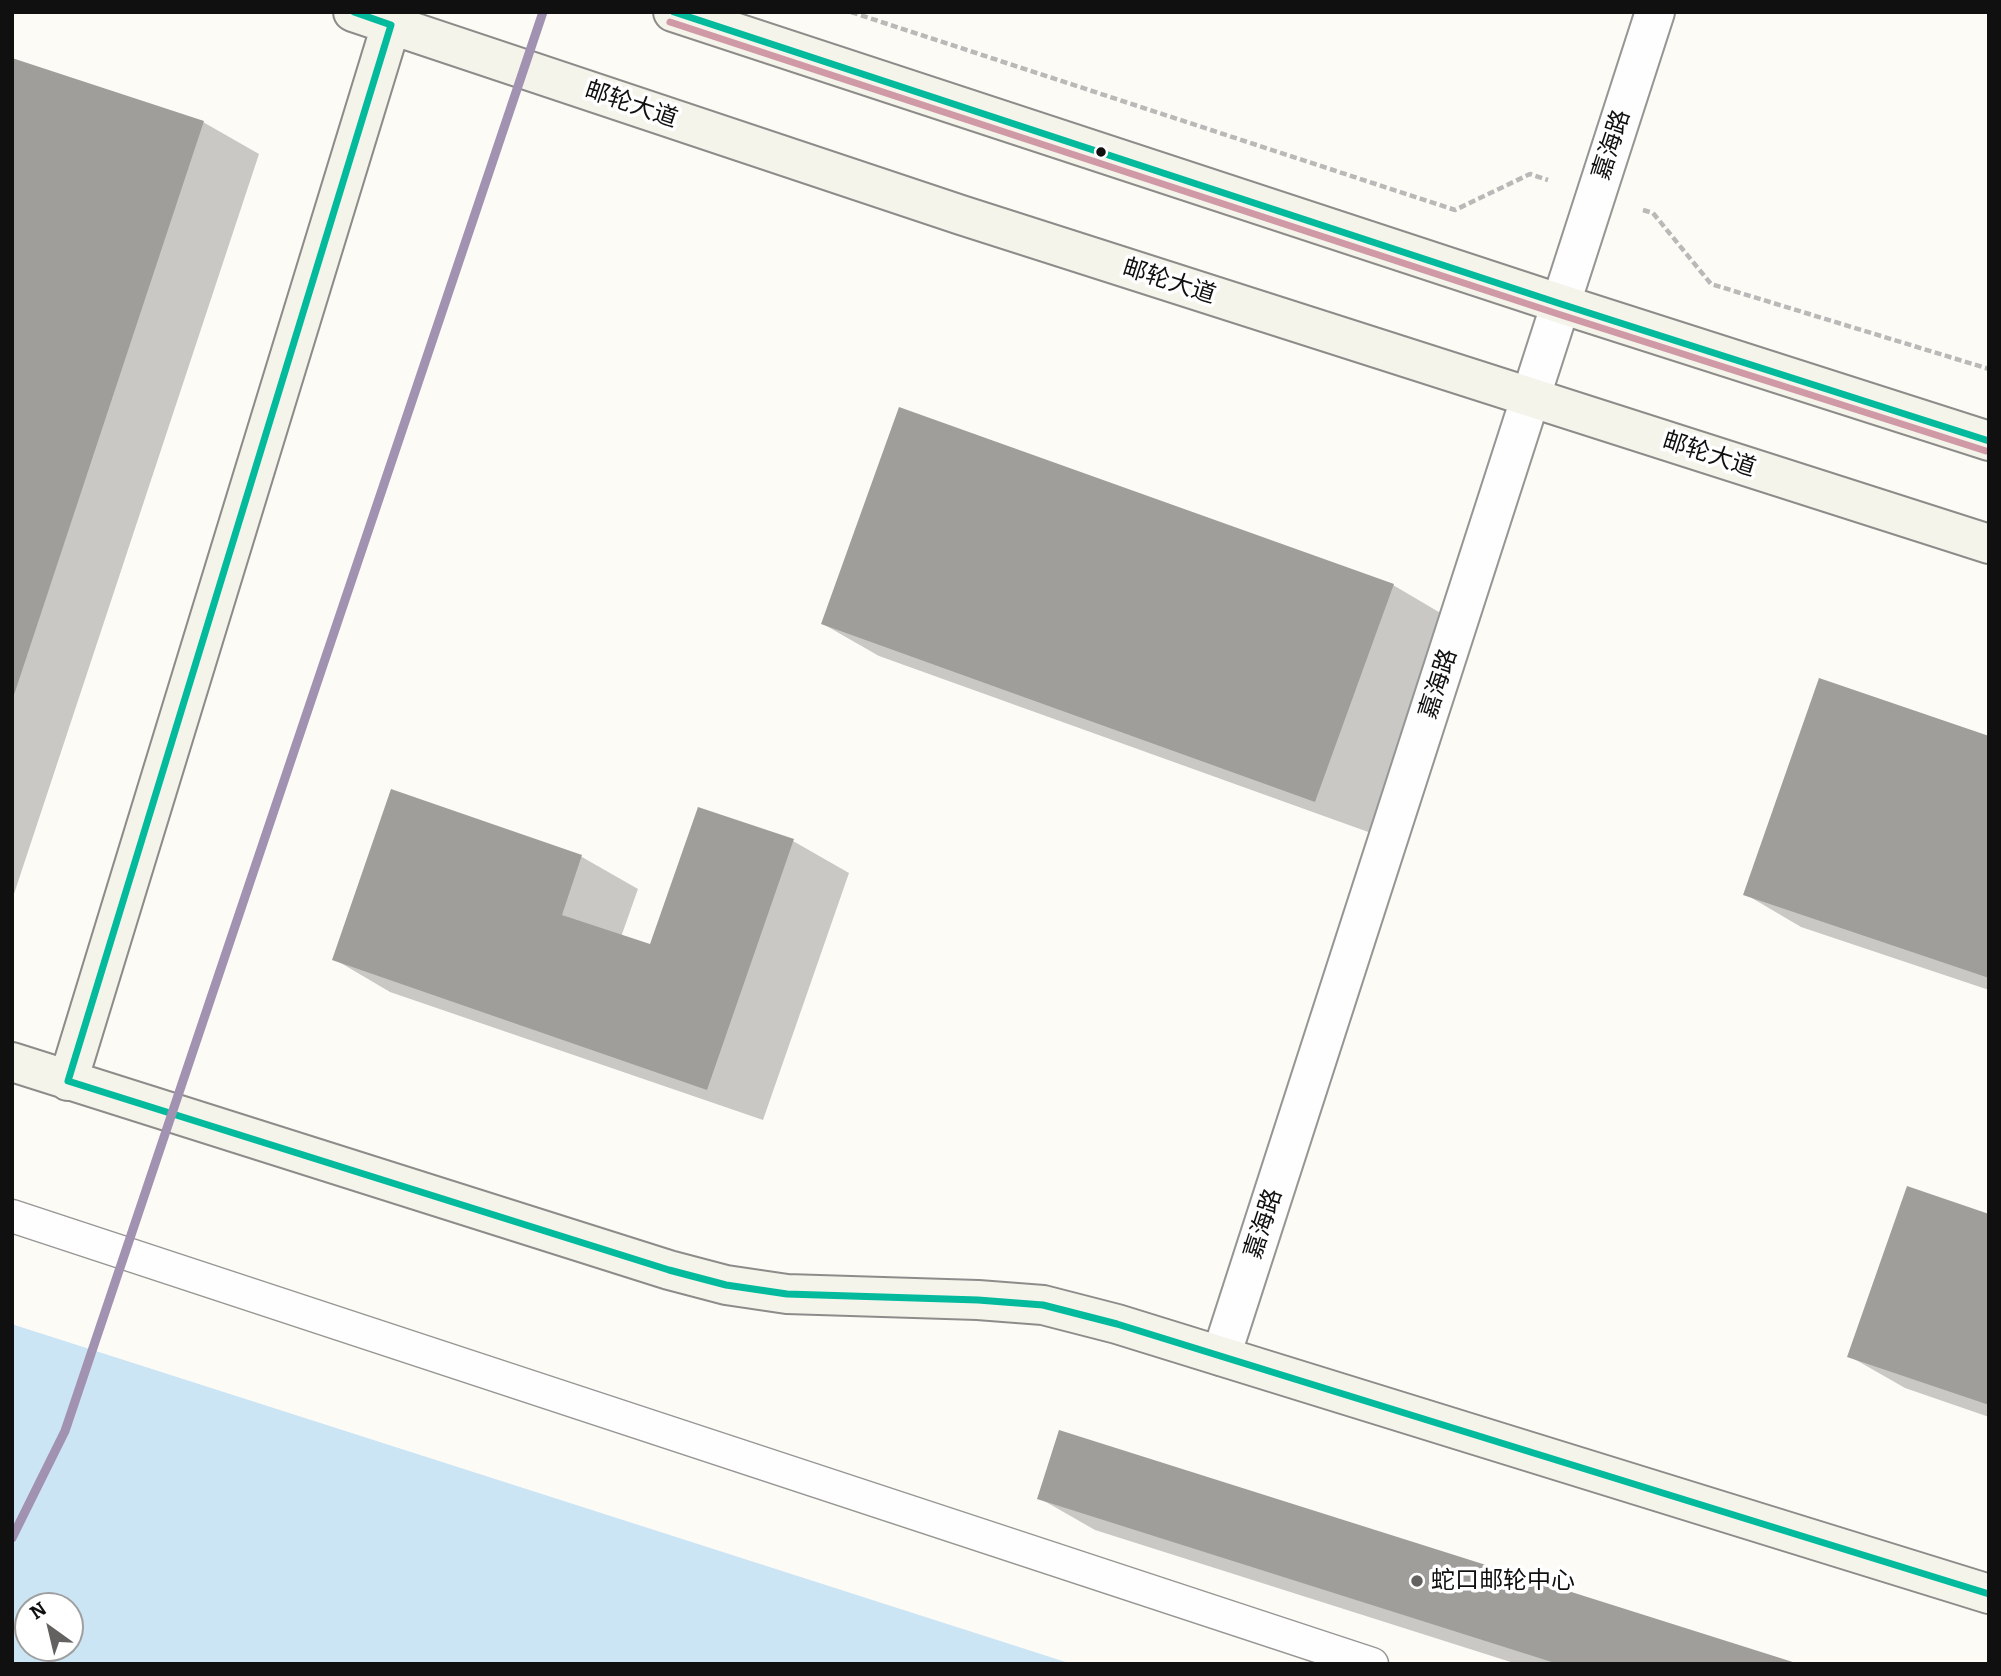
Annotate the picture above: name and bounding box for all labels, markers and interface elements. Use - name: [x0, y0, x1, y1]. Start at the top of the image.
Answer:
- street label: 邮轮大道: [581, 76, 681, 134]
- street label: 嘉海路: [1587, 106, 1637, 184]
- unlabelled marker: [1094, 145, 1108, 159]
- street label: 邮轮大道: [1119, 253, 1219, 311]
- street label: 邮轮大道: [1659, 426, 1759, 484]
- street label: 嘉海路: [1414, 645, 1464, 723]
- street label: 嘉海路: [1239, 1185, 1289, 1263]
- place label: 蛇口邮轮中心: [1431, 1567, 1575, 1595]
- marker: 蛇口邮轮中心: [1409, 1573, 1425, 1589]
- north arrow: [14, 1592, 84, 1662]
- text: N: [26, 1597, 51, 1624]

